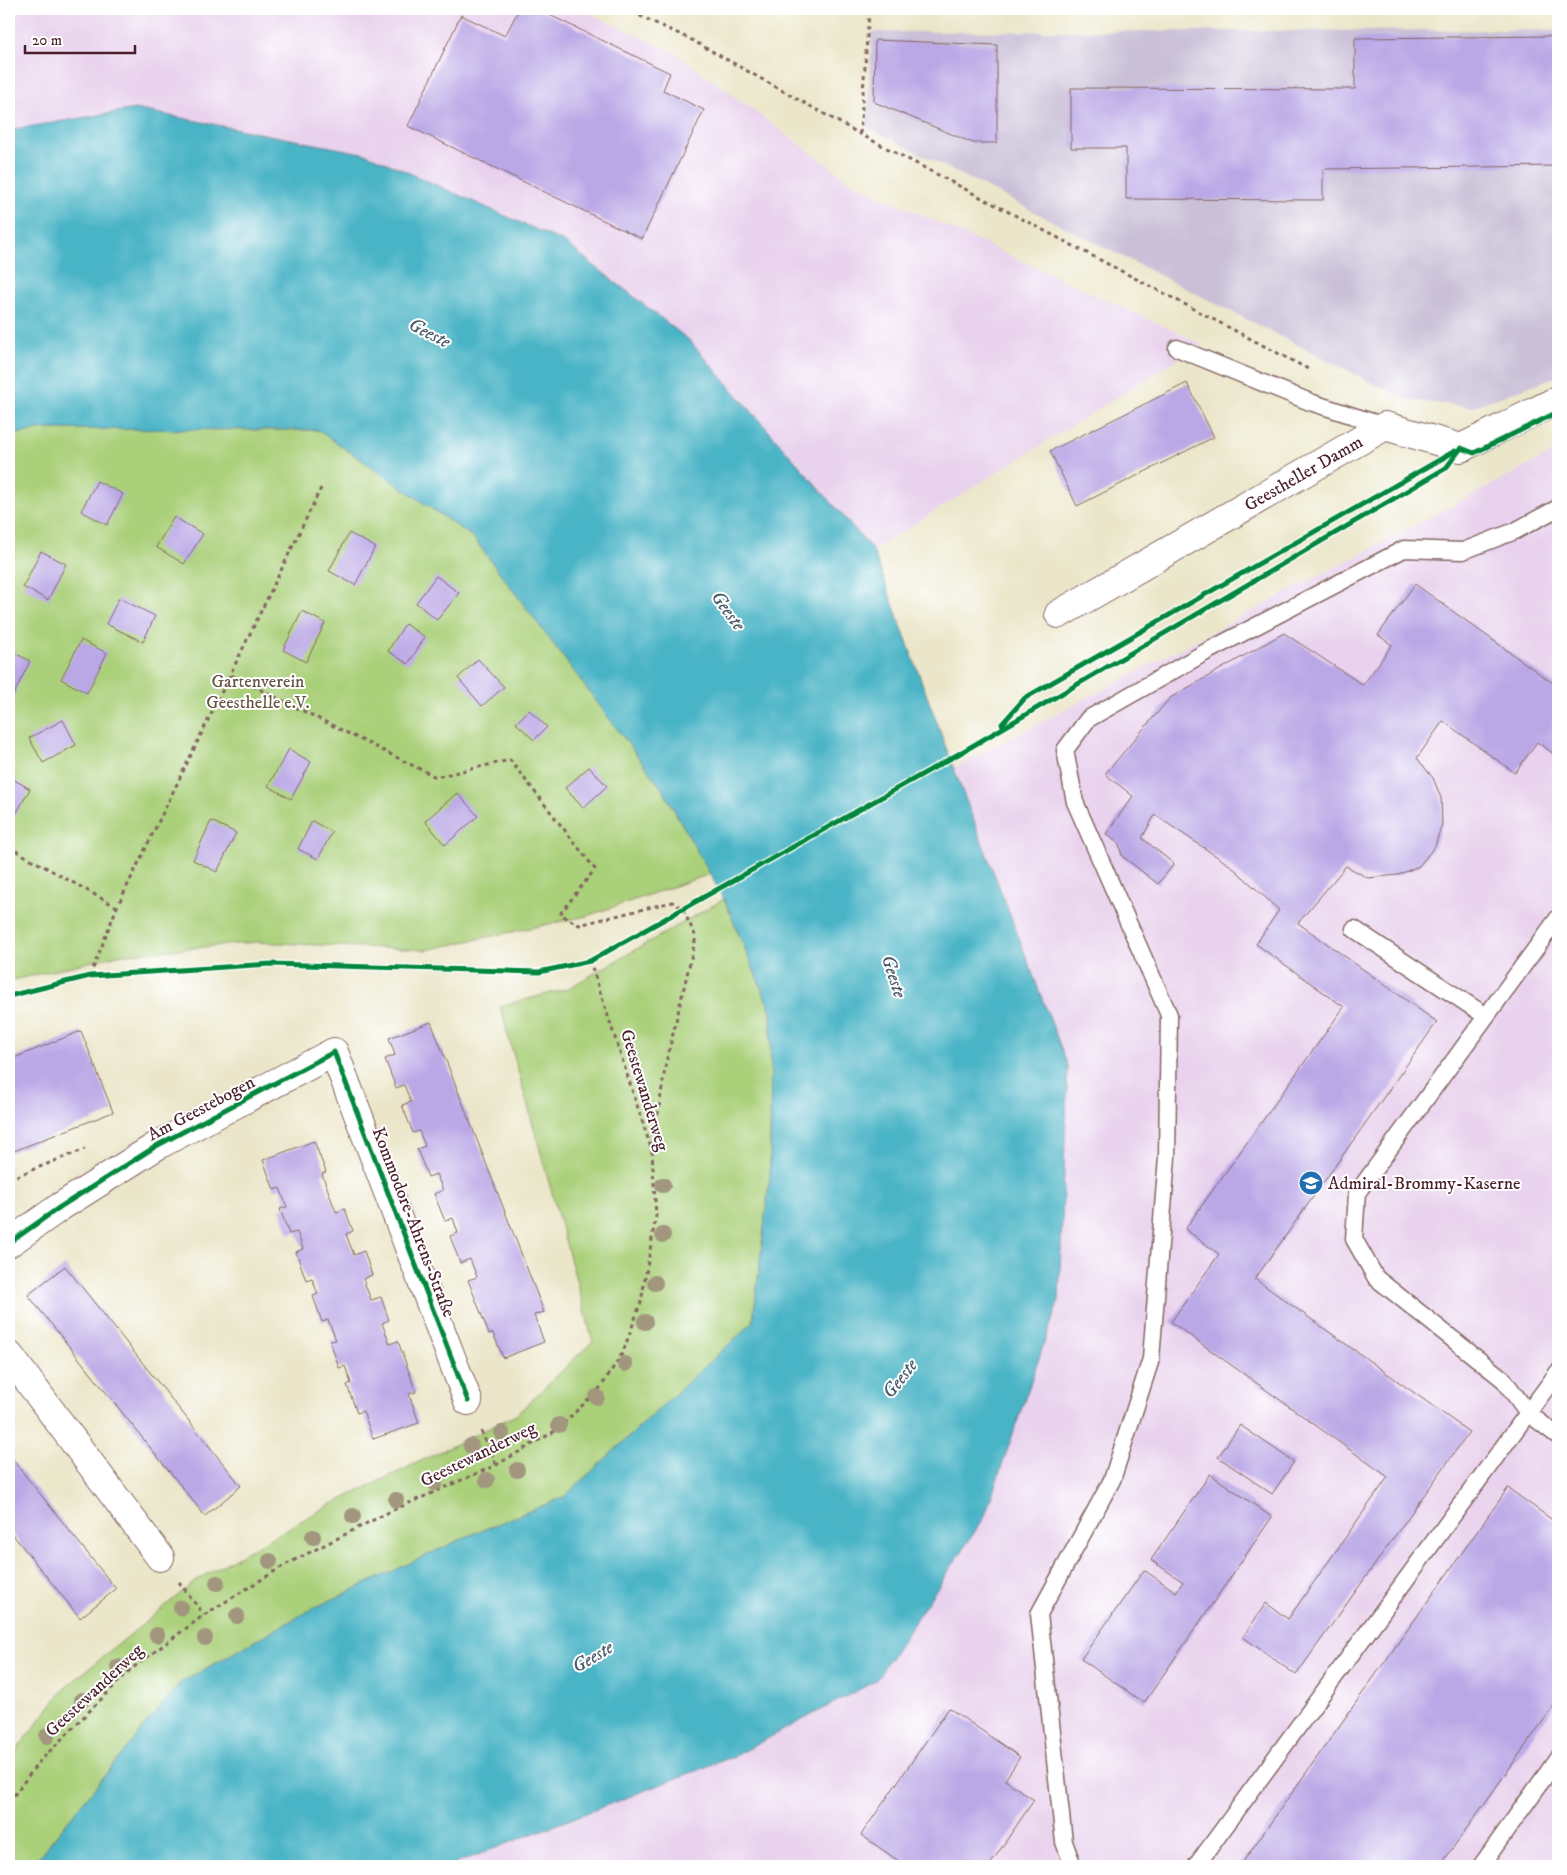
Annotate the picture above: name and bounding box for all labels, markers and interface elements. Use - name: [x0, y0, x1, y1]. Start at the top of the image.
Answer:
- scale bar: [25, 22, 135, 54]
- text: 20 m: [32, 31, 62, 50]
- water label: Geeste: [405, 313, 455, 354]
- street label: Geestheller Damm: [1241, 431, 1367, 517]
- water label: Geeste: [706, 586, 750, 636]
- park label: Gartenverein Geesthelle e.V.: [206, 671, 310, 714]
- water label: Geeste: [876, 952, 911, 1001]
- street label: Geestewanderweg: [615, 1027, 673, 1154]
- street label: Am Geestebogen: [144, 1071, 259, 1146]
- street label: Kommodore-Ahrens-Straße: [367, 1124, 459, 1320]
- school or university icon: Admiral-Brommy-Kaserne: [1298, 1170, 1324, 1196]
- place label: Admiral-Brommy-Kaserne: [1328, 1173, 1520, 1195]
- water label: Geeste: [878, 1354, 923, 1403]
- street label: Geestewanderweg: [417, 1417, 540, 1492]
- water label: Geeste: [568, 1636, 618, 1678]
- street label: Geestewanderweg: [41, 1639, 149, 1742]

